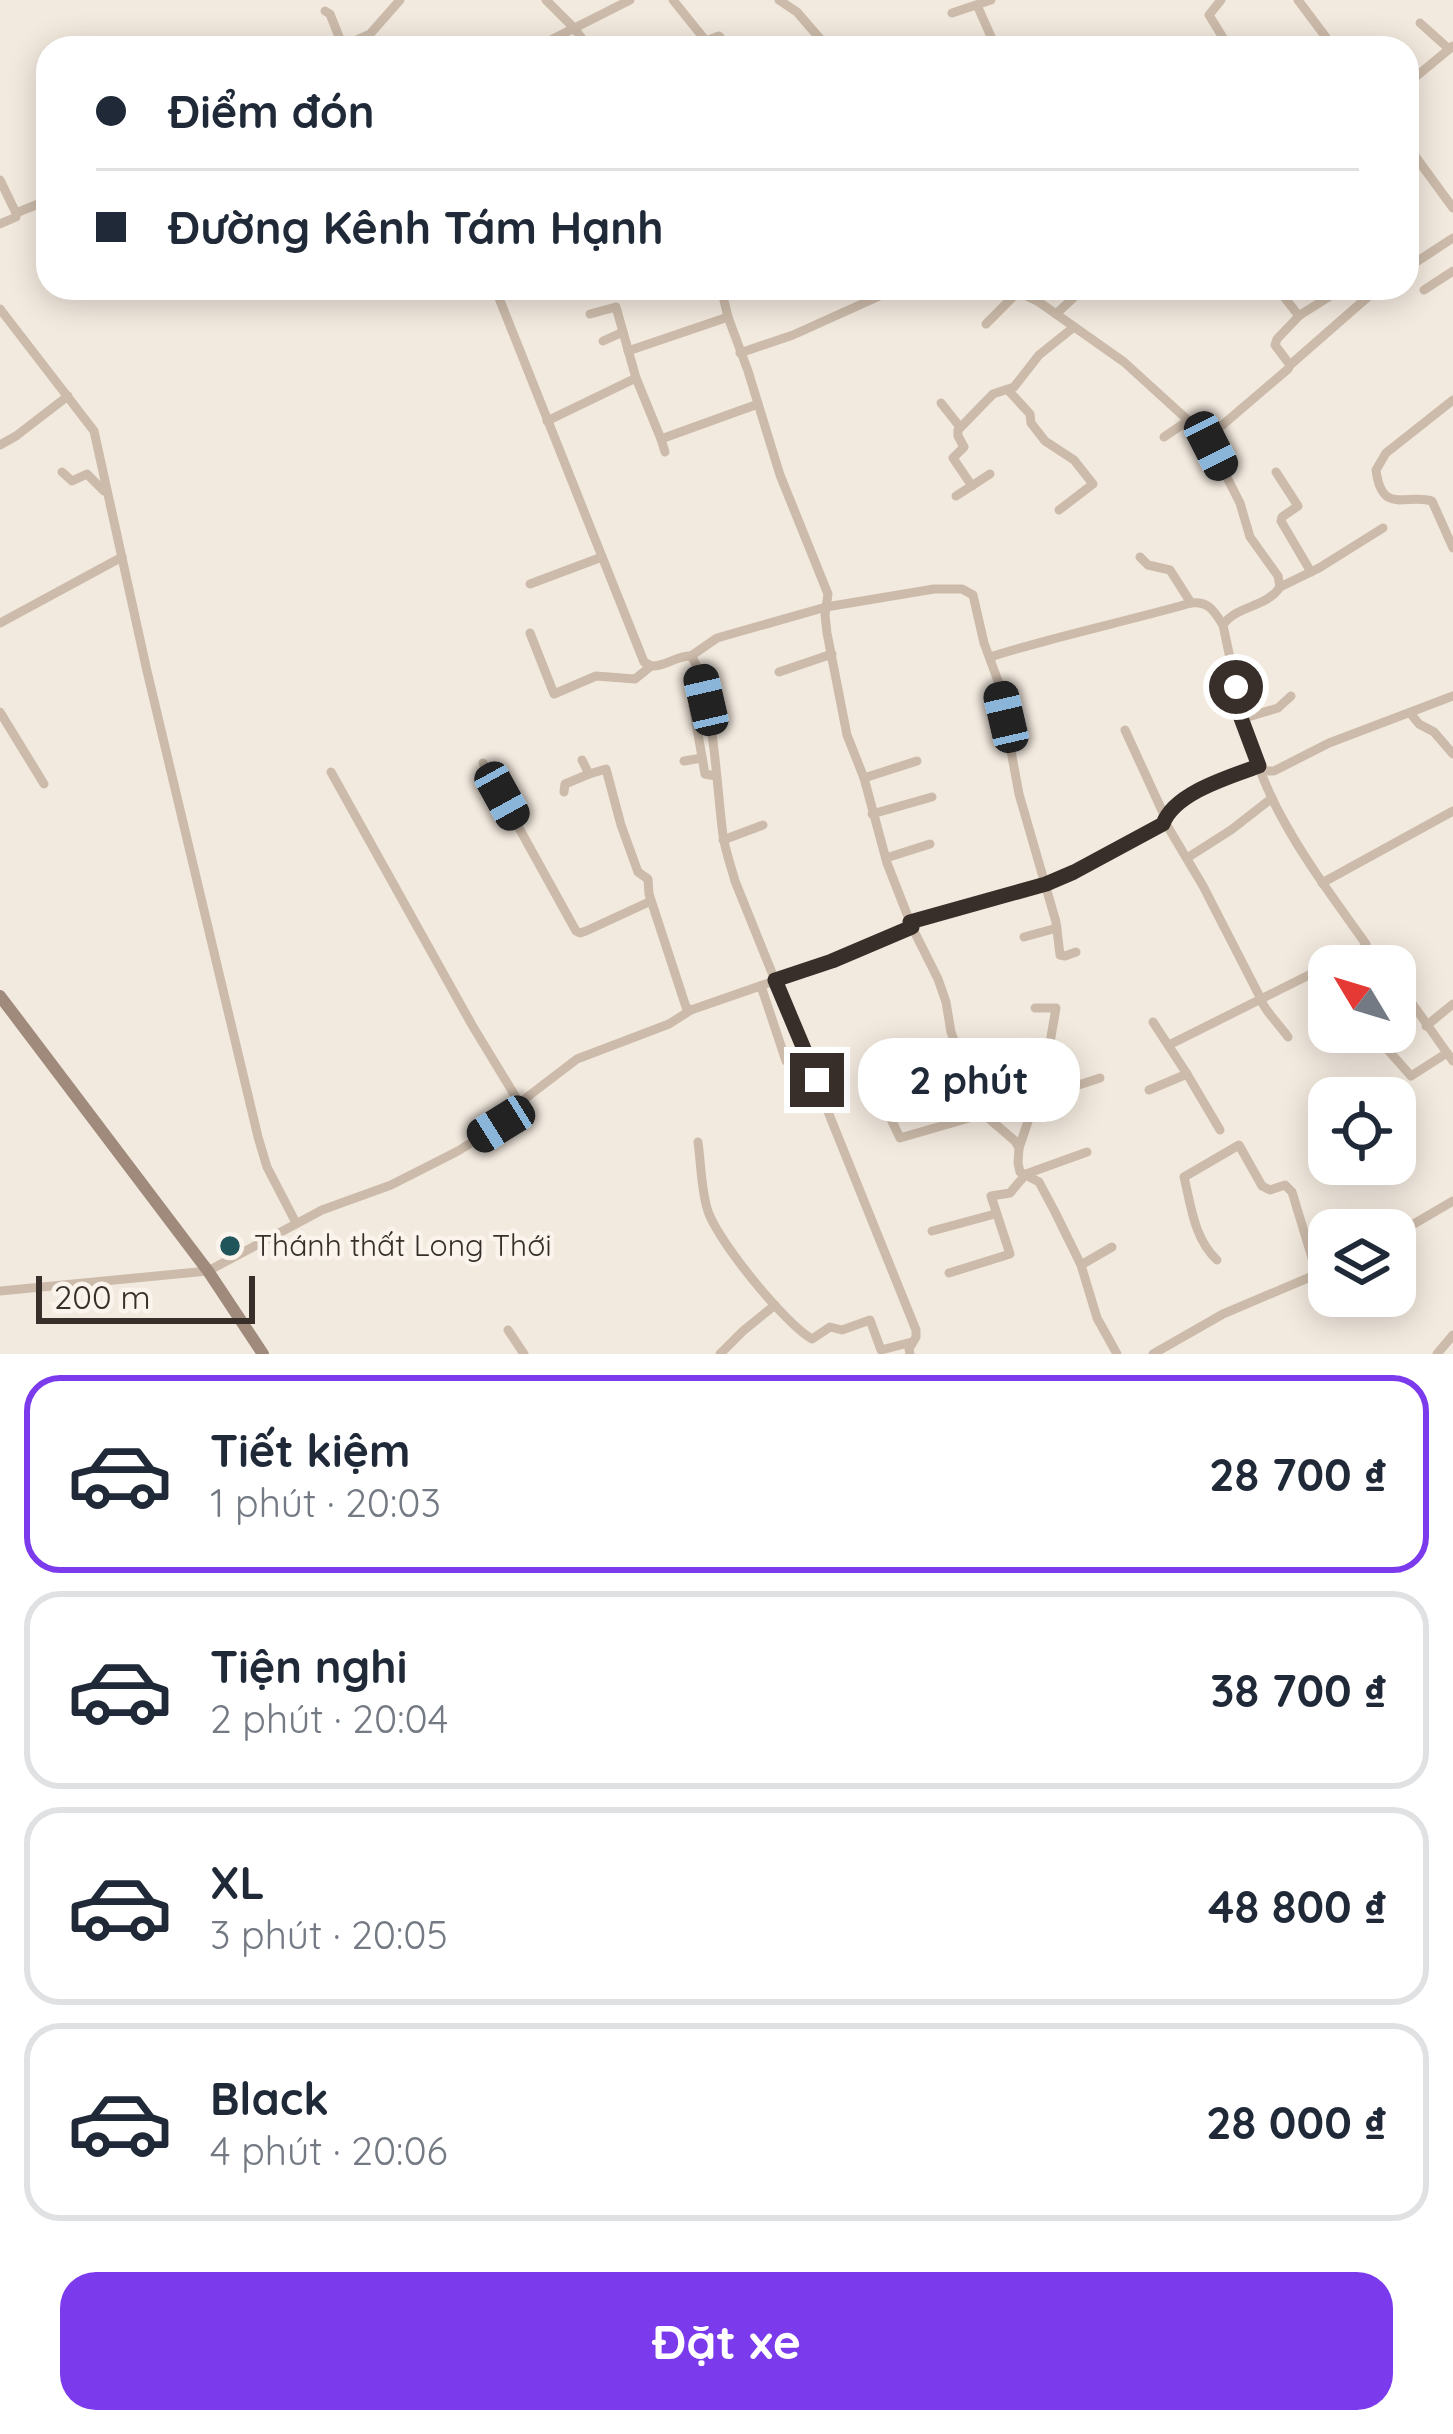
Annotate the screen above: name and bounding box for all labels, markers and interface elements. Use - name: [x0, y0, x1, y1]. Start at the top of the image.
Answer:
- text: Điểm đón: [168, 83, 375, 139]
- text: Đường Kênh Tám Hạnh: [168, 199, 664, 255]
- car: [1179, 406, 1243, 486]
- route start: [1209, 660, 1263, 714]
- car: [680, 661, 732, 739]
- car: [980, 678, 1032, 756]
- car: [469, 756, 535, 836]
- north arrow: [1308, 945, 1416, 1053]
- map controls: [1308, 945, 1416, 1317]
- callout: 2 phút: [859, 1038, 1081, 1122]
- route end: [790, 1053, 844, 1107]
- text: 2 phút: [909, 1055, 1029, 1104]
- button: locate: [1308, 1077, 1416, 1185]
- car: [461, 1090, 541, 1158]
- button: layers: [1308, 1209, 1416, 1317]
- place label: Thánh thất Long Thới: [254, 1226, 552, 1264]
- marker: Thánh thất Long Thới: [217, 1233, 243, 1259]
- scale bar: [36, 1270, 255, 1323]
- text: 200 m: [54, 1276, 151, 1317]
- icon: car: [66, 1420, 174, 1528]
- text: Tiết kiệm: [210, 1422, 411, 1478]
- text: 28 700 ₫: [1209, 1446, 1387, 1502]
- text: 1 phút · 20:03: [210, 1478, 441, 1527]
- icon: car: [66, 1636, 174, 1744]
- text: Tiện nghi: [210, 1638, 407, 1694]
- text: 38 700 ₫: [1210, 1662, 1387, 1718]
- text: 2 phút · 20:04: [210, 1694, 448, 1743]
- icon: car: [66, 1852, 174, 1960]
- text: XL: [210, 1854, 265, 1910]
- text: 48 800 ₫: [1208, 1878, 1387, 1934]
- text: 3 phút · 20:05: [210, 1910, 448, 1959]
- icon: car: [66, 2068, 174, 2176]
- text: Black: [210, 2070, 329, 2126]
- text: 28 000 ₫: [1206, 2094, 1387, 2150]
- text: 4 phút · 20:06: [210, 2126, 448, 2175]
- button: Đặt xe: [60, 2272, 1393, 2410]

